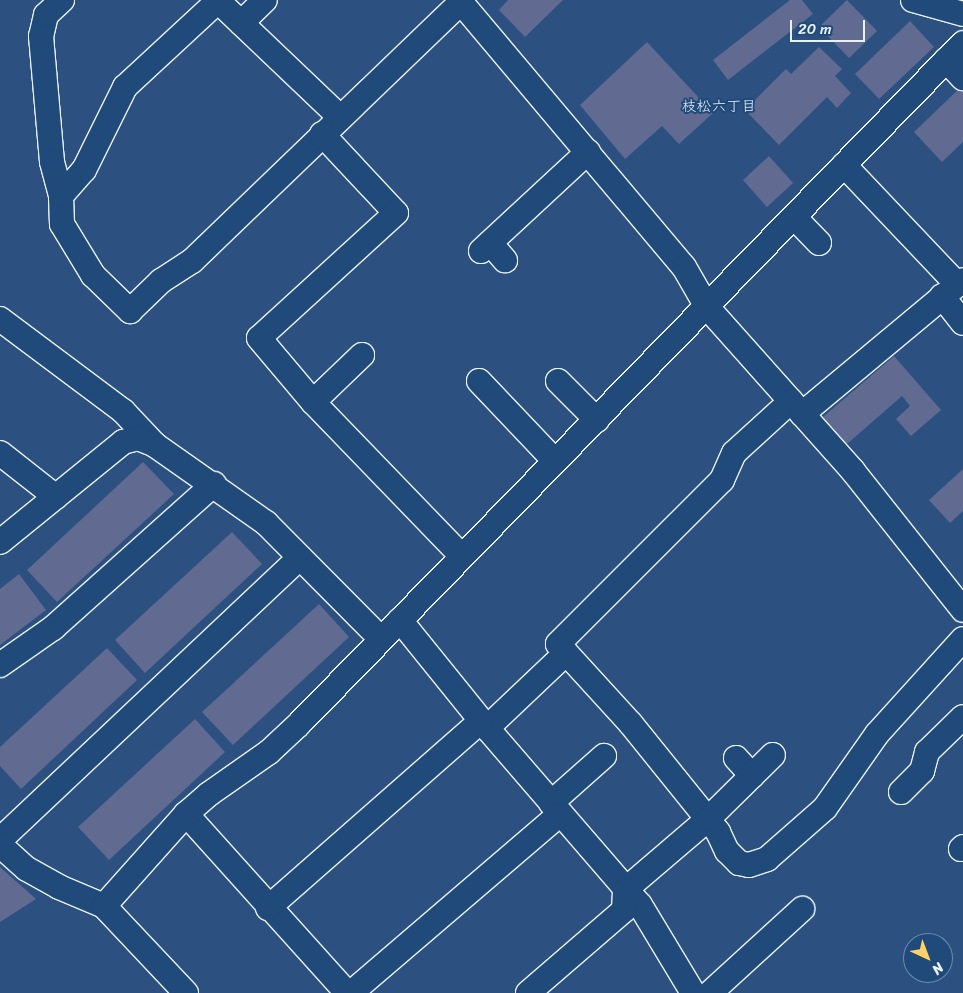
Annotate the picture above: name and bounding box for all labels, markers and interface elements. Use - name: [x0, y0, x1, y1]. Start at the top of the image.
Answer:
- scale bar: [793, 10, 868, 42]
- text: 20 m: [798, 16, 832, 42]
- district label: 枝松六丁目: [682, 98, 756, 116]
- north arrow: [903, 933, 953, 983]
- text: N: [926, 956, 950, 981]

